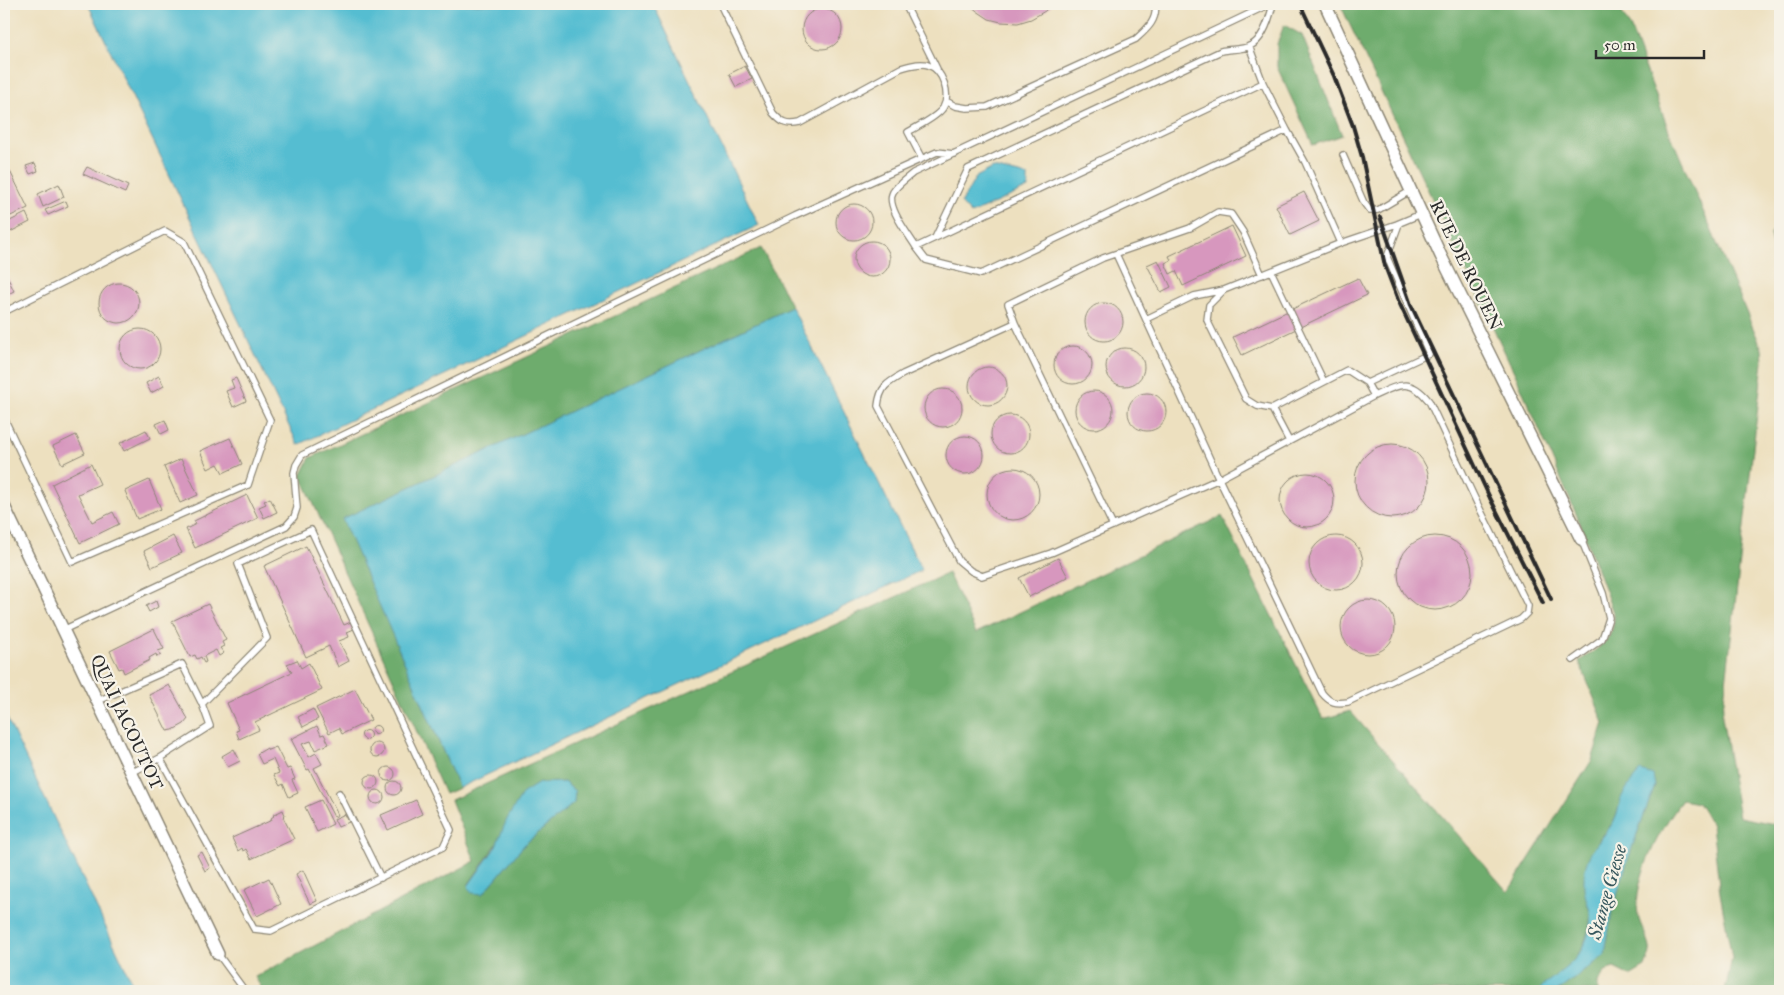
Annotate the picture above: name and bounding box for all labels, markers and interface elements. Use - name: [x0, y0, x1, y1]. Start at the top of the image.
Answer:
- scale bar: [1596, 28, 1704, 60]
- text: 50 m: [1604, 36, 1636, 54]
- street label: RUE DE ROUEN: [1425, 196, 1507, 334]
- street label: QUAI JACOUTOT: [85, 651, 168, 794]
- water label: Stange Giesse: [1582, 841, 1632, 943]

